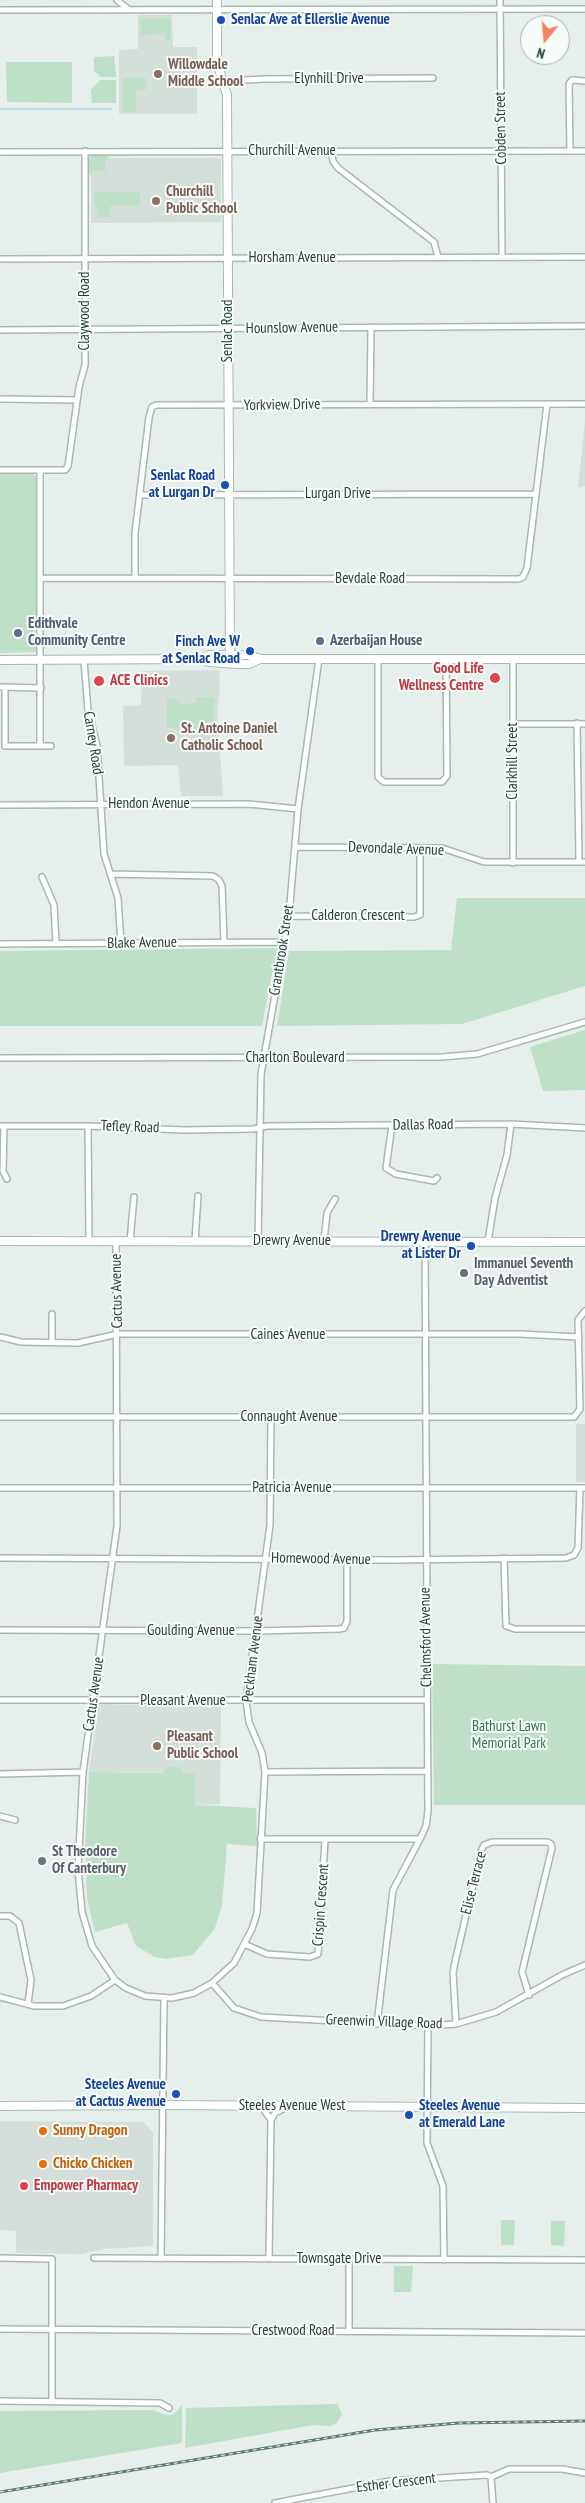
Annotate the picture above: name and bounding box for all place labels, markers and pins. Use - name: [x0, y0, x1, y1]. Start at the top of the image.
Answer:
- place label: Senlac Ave at Ellerslie Avenue: [231, 11, 390, 29]
- marker: Senlac Ave at Ellerslie Avenue: [215, 14, 227, 26]
- place label: Willowdale Middle School: [168, 56, 243, 91]
- marker: Willowdale Middle School: [152, 68, 164, 80]
- place label: Churchill Public School: [166, 183, 237, 218]
- marker: Churchill Public School: [150, 195, 162, 207]
- place label: Senlac Road at Lurgan Dr: [149, 467, 215, 502]
- marker: Senlac Road at Lurgan Dr: [219, 479, 231, 491]
- place label: Edithvale Community Centre: [28, 615, 126, 650]
- marker: Edithvale Community Centre: [12, 627, 24, 639]
- place label: Azerbaijan House: [330, 632, 423, 650]
- place label: Finch Ave W at Senlac Road: [162, 633, 240, 668]
- marker: Azerbaijan House: [314, 635, 326, 647]
- marker: Finch Ave W at Senlac Road: [244, 645, 256, 657]
- place label: Good Life Wellness Centre: [399, 660, 484, 695]
- marker: Good Life Wellness Centre: [488, 671, 502, 685]
- place label: ACE Clinics: [110, 672, 168, 690]
- marker: ACE Clinics: [92, 674, 106, 688]
- place label: St. Antoine Daniel Catholic School: [181, 720, 277, 755]
- marker: St. Antoine Daniel Catholic School: [165, 732, 177, 744]
- place label: Drewry Avenue at Lister Dr: [381, 1228, 461, 1263]
- marker: Drewry Avenue at Lister Dr: [465, 1240, 477, 1252]
- place label: Immanuel Seventh Day Adventist: [474, 1255, 573, 1290]
- marker: Immanuel Seventh Day Adventist: [458, 1267, 470, 1279]
- place label: Pleasant Public School: [167, 1728, 238, 1763]
- marker: Pleasant Public School: [151, 1740, 163, 1752]
- place label: St Theodore Of Canterbury: [52, 1843, 126, 1878]
- marker: St Theodore Of Canterbury: [36, 1855, 48, 1867]
- place label: Steeles Avenue at Cactus Avenue: [76, 2076, 166, 2111]
- marker: Steeles Avenue at Cactus Avenue: [170, 2088, 182, 2100]
- place label: Steeles Avenue at Emerald Lane: [419, 2097, 505, 2132]
- marker: Steeles Avenue at Emerald Lane: [403, 2109, 415, 2121]
- place label: Sunny Dragon: [53, 2122, 127, 2140]
- marker: Sunny Dragon: [37, 2125, 49, 2137]
- place label: Chicko Chicken: [53, 2155, 132, 2173]
- marker: Chicko Chicken: [37, 2158, 49, 2170]
- place label: Empower Pharmacy: [34, 2177, 138, 2195]
- marker: Empower Pharmacy: [18, 2180, 30, 2192]

